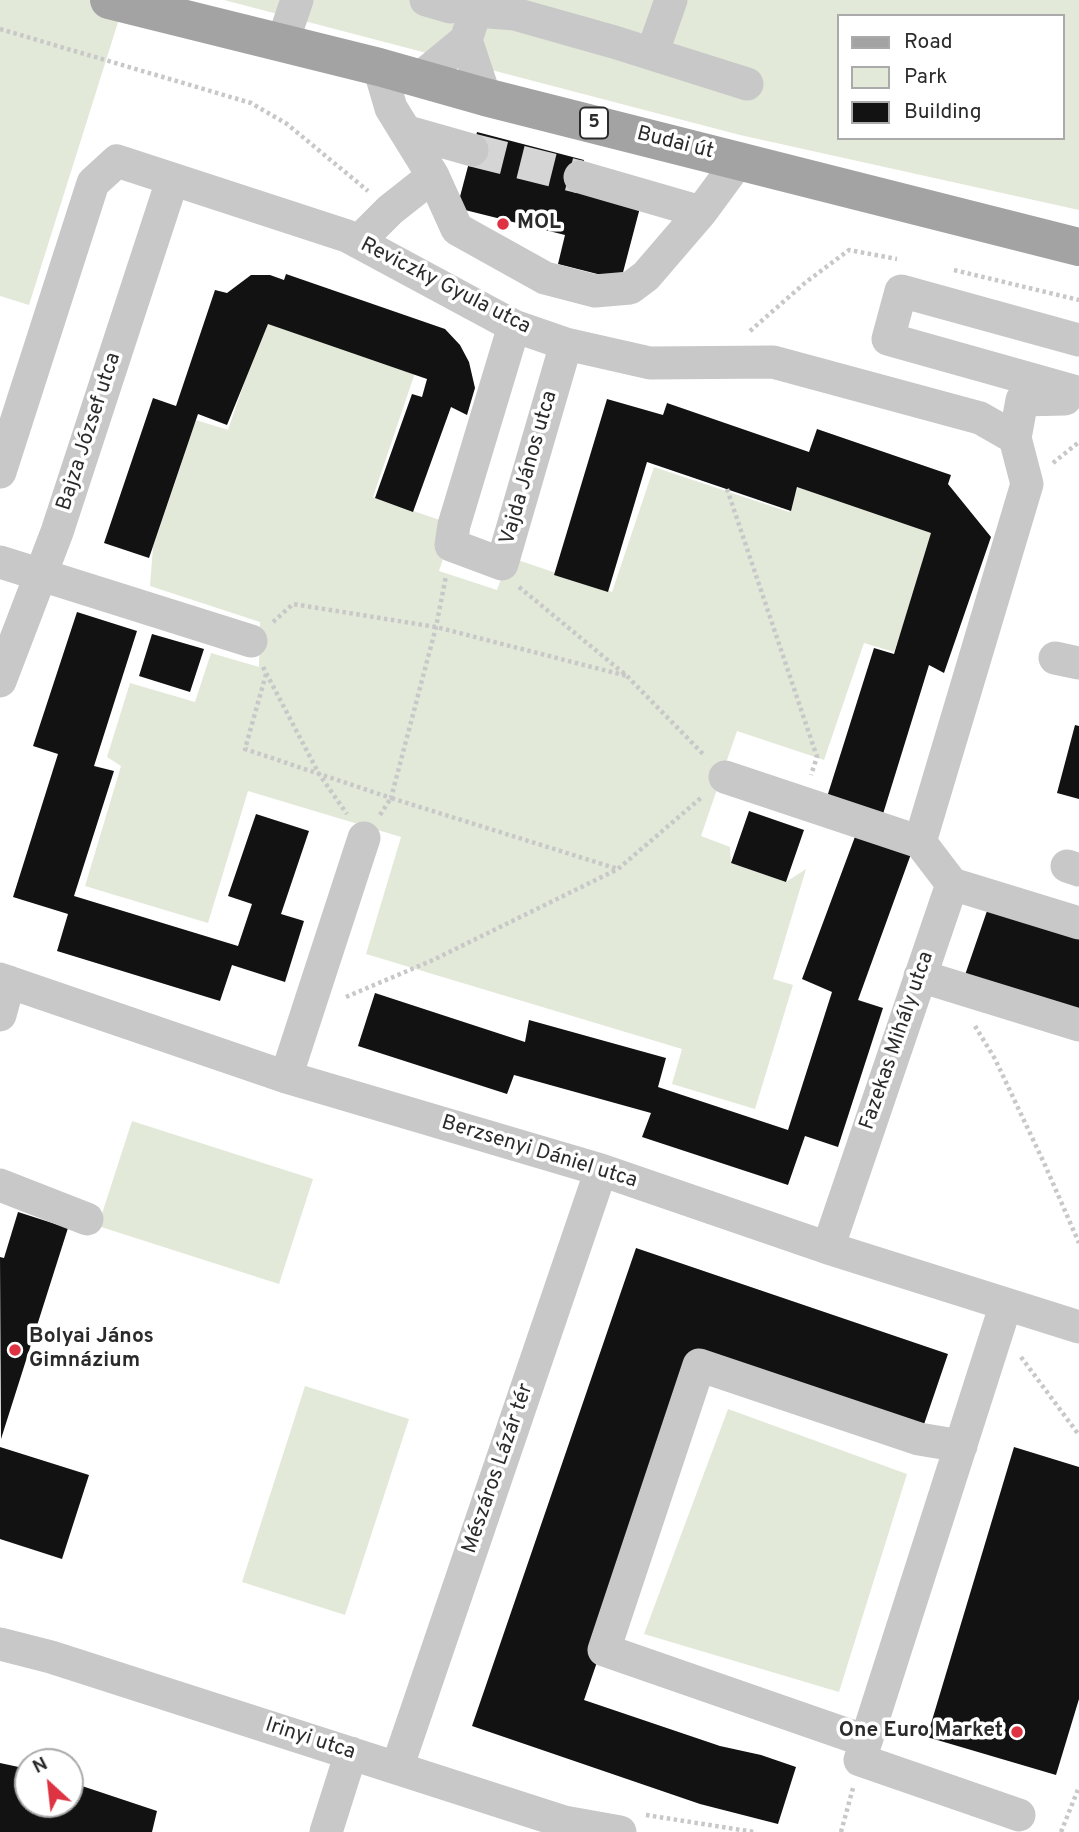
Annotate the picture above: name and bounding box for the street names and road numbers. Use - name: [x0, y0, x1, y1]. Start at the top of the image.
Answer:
- road number: 5: [580, 108, 608, 139]
- street label: Budai út: [634, 122, 716, 166]
- street label: Reviczky Gyula utca: [356, 233, 534, 341]
- street label: Bajza József utca: [53, 350, 127, 514]
- street label: Vajda János utca: [496, 388, 564, 548]
- street label: Fazekas Mihály utca: [856, 949, 940, 1133]
- street label: Berzsenyi Dániel utca: [438, 1111, 640, 1195]
- street label: Mészáros Lázár tér: [458, 1381, 540, 1557]
- street label: Irinyi utca: [262, 1714, 358, 1766]

